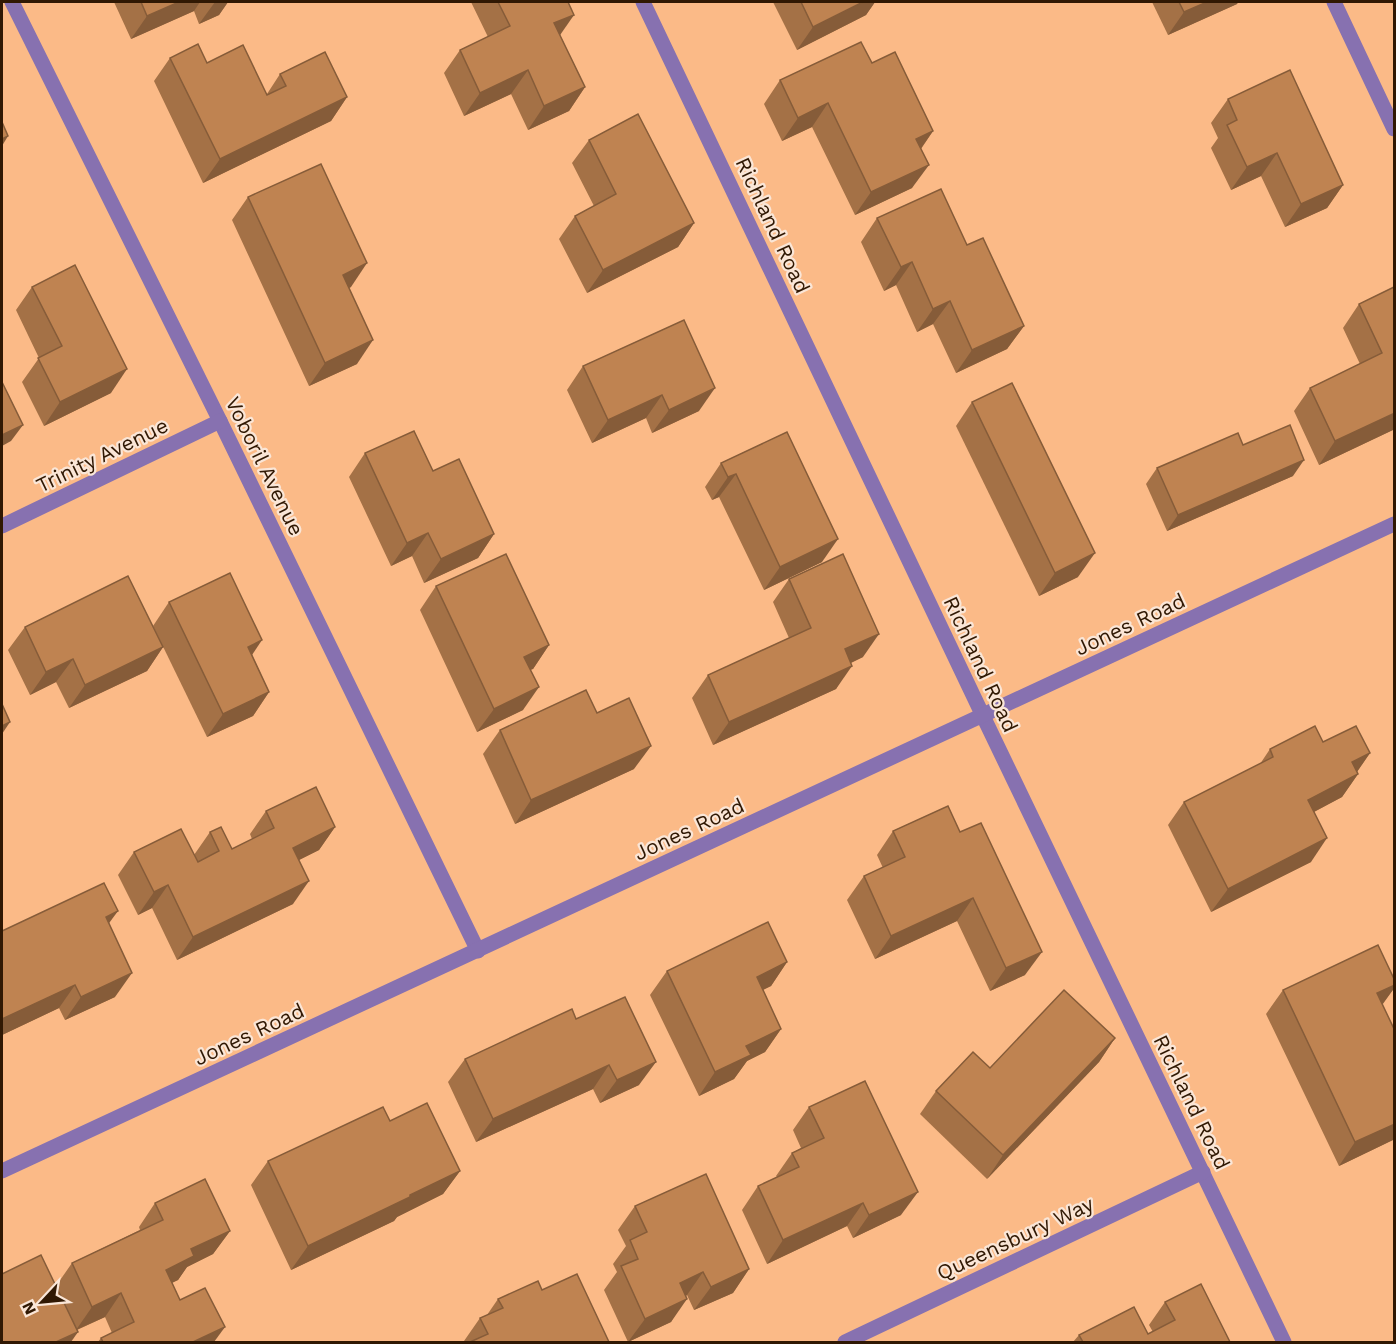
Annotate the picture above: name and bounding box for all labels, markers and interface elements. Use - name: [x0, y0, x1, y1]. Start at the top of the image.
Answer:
- street label: Richland Road: [731, 153, 815, 297]
- street label: Voboril Avenue: [221, 392, 309, 540]
- street label: Trinity Avenue: [32, 412, 172, 498]
- street label: Jones Road: [1071, 588, 1189, 660]
- street label: Richland Road: [939, 592, 1023, 736]
- street label: Jones Road: [630, 793, 748, 865]
- street label: Jones Road: [190, 998, 308, 1070]
- street label: Richland Road: [1149, 1030, 1235, 1174]
- street label: Queensbury Way: [933, 1191, 1097, 1285]
- north arrow: [12, 1272, 72, 1332]
- text: N: [18, 1299, 40, 1318]

